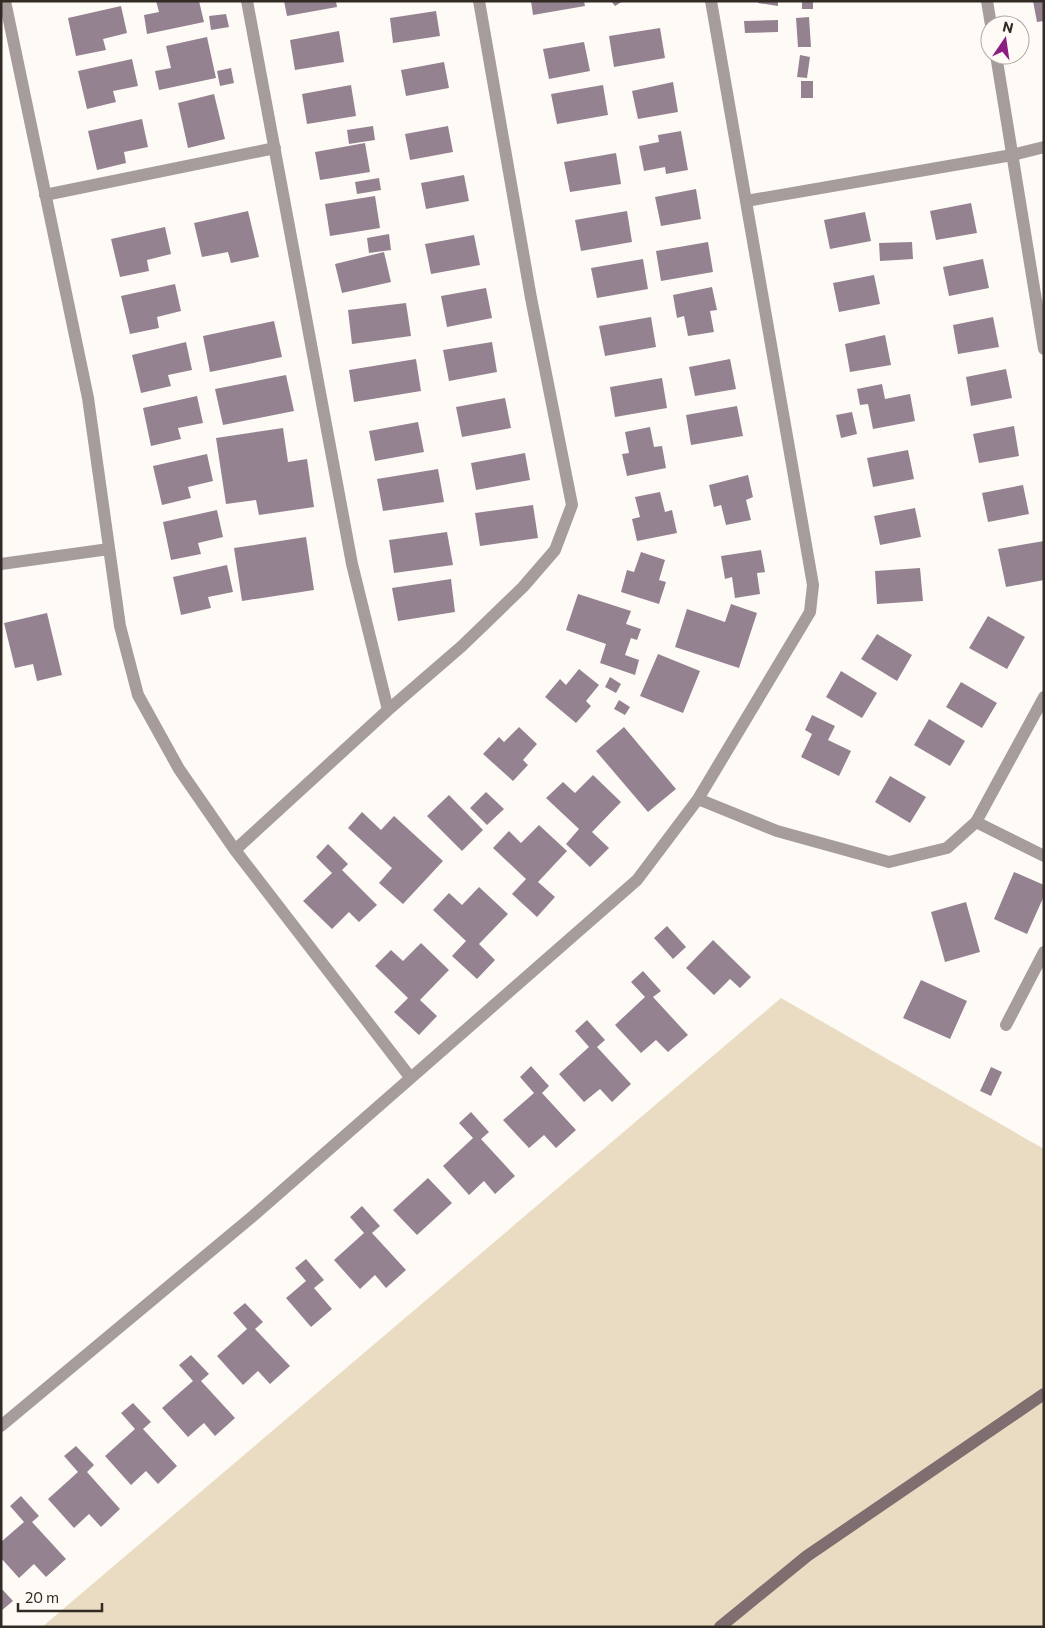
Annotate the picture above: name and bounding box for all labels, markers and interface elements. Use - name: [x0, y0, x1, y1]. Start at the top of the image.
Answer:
- north arrow: [980, 15, 1030, 65]
- text: N: [1001, 17, 1015, 36]
- scale bar: [18, 1580, 101, 1612]
- text: 20 m: [25, 1588, 59, 1606]

